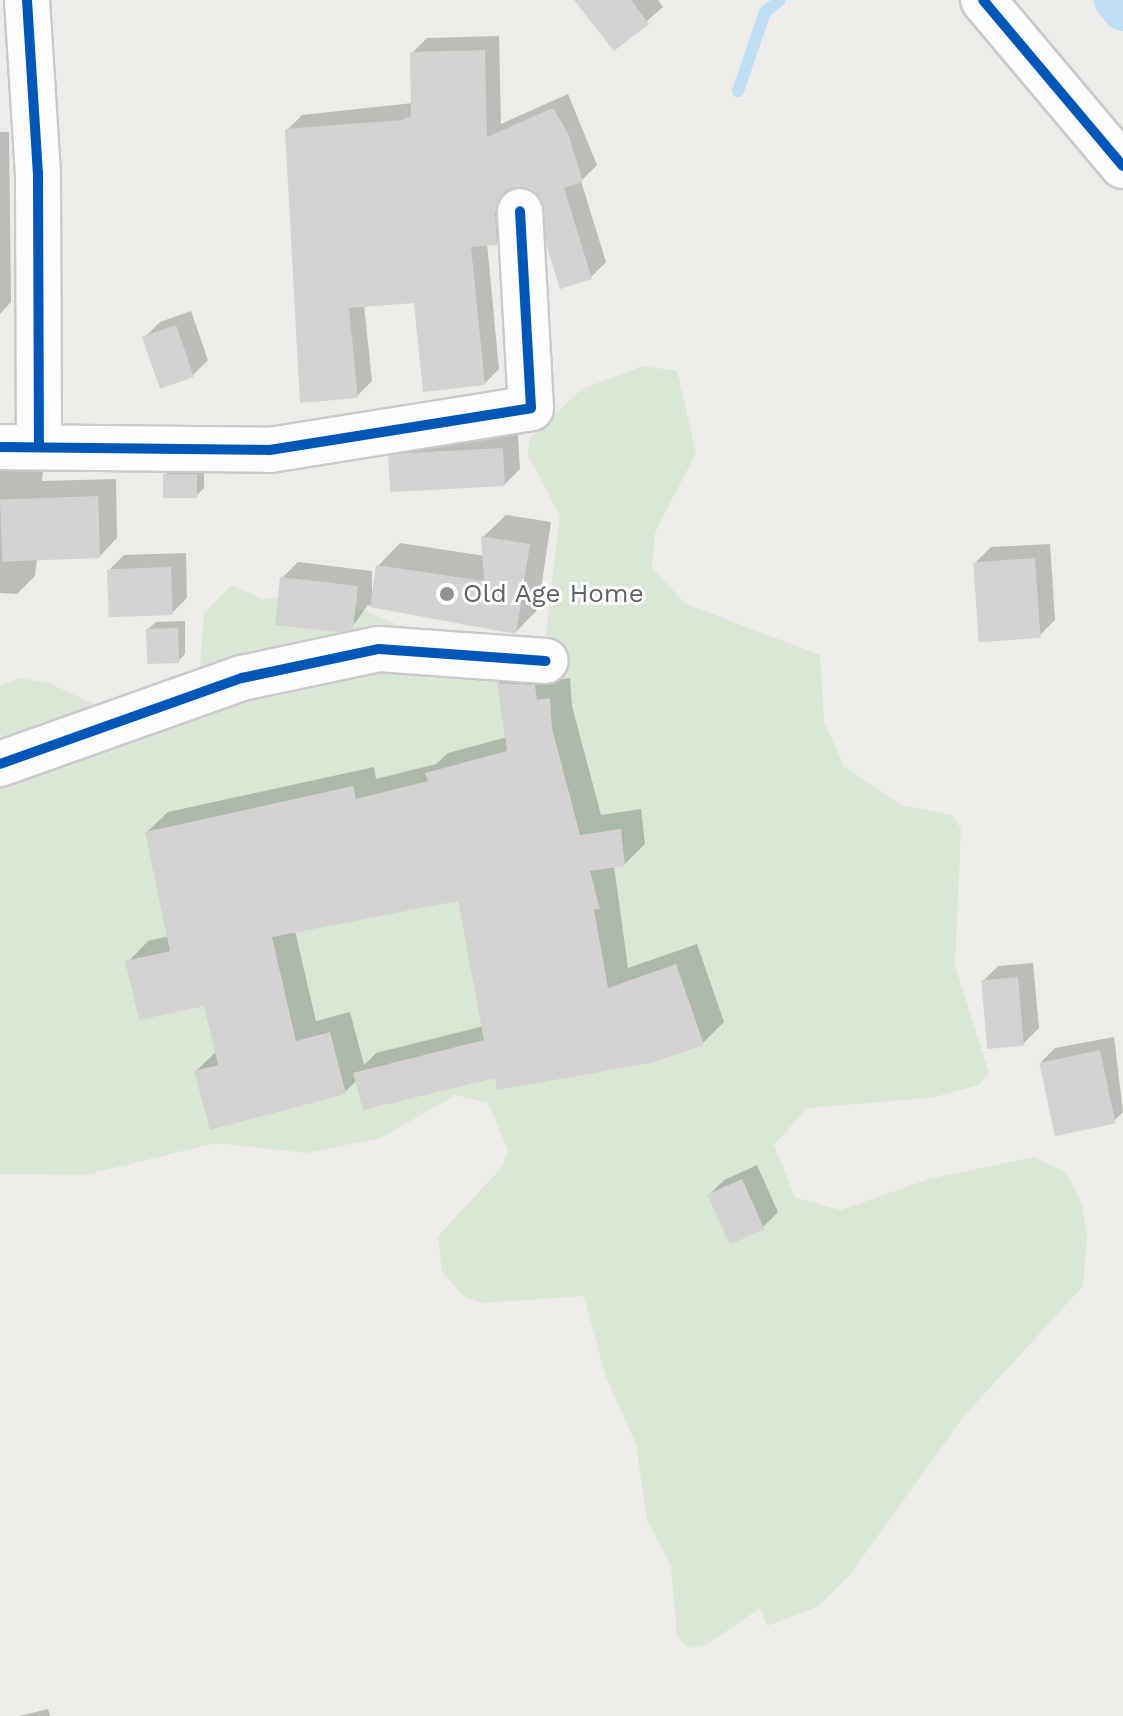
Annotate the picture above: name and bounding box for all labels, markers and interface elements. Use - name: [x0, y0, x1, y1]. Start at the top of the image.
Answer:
- place label: Old Age Home: [463, 578, 645, 610]
- marker: Old Age Home: [438, 585, 456, 603]

